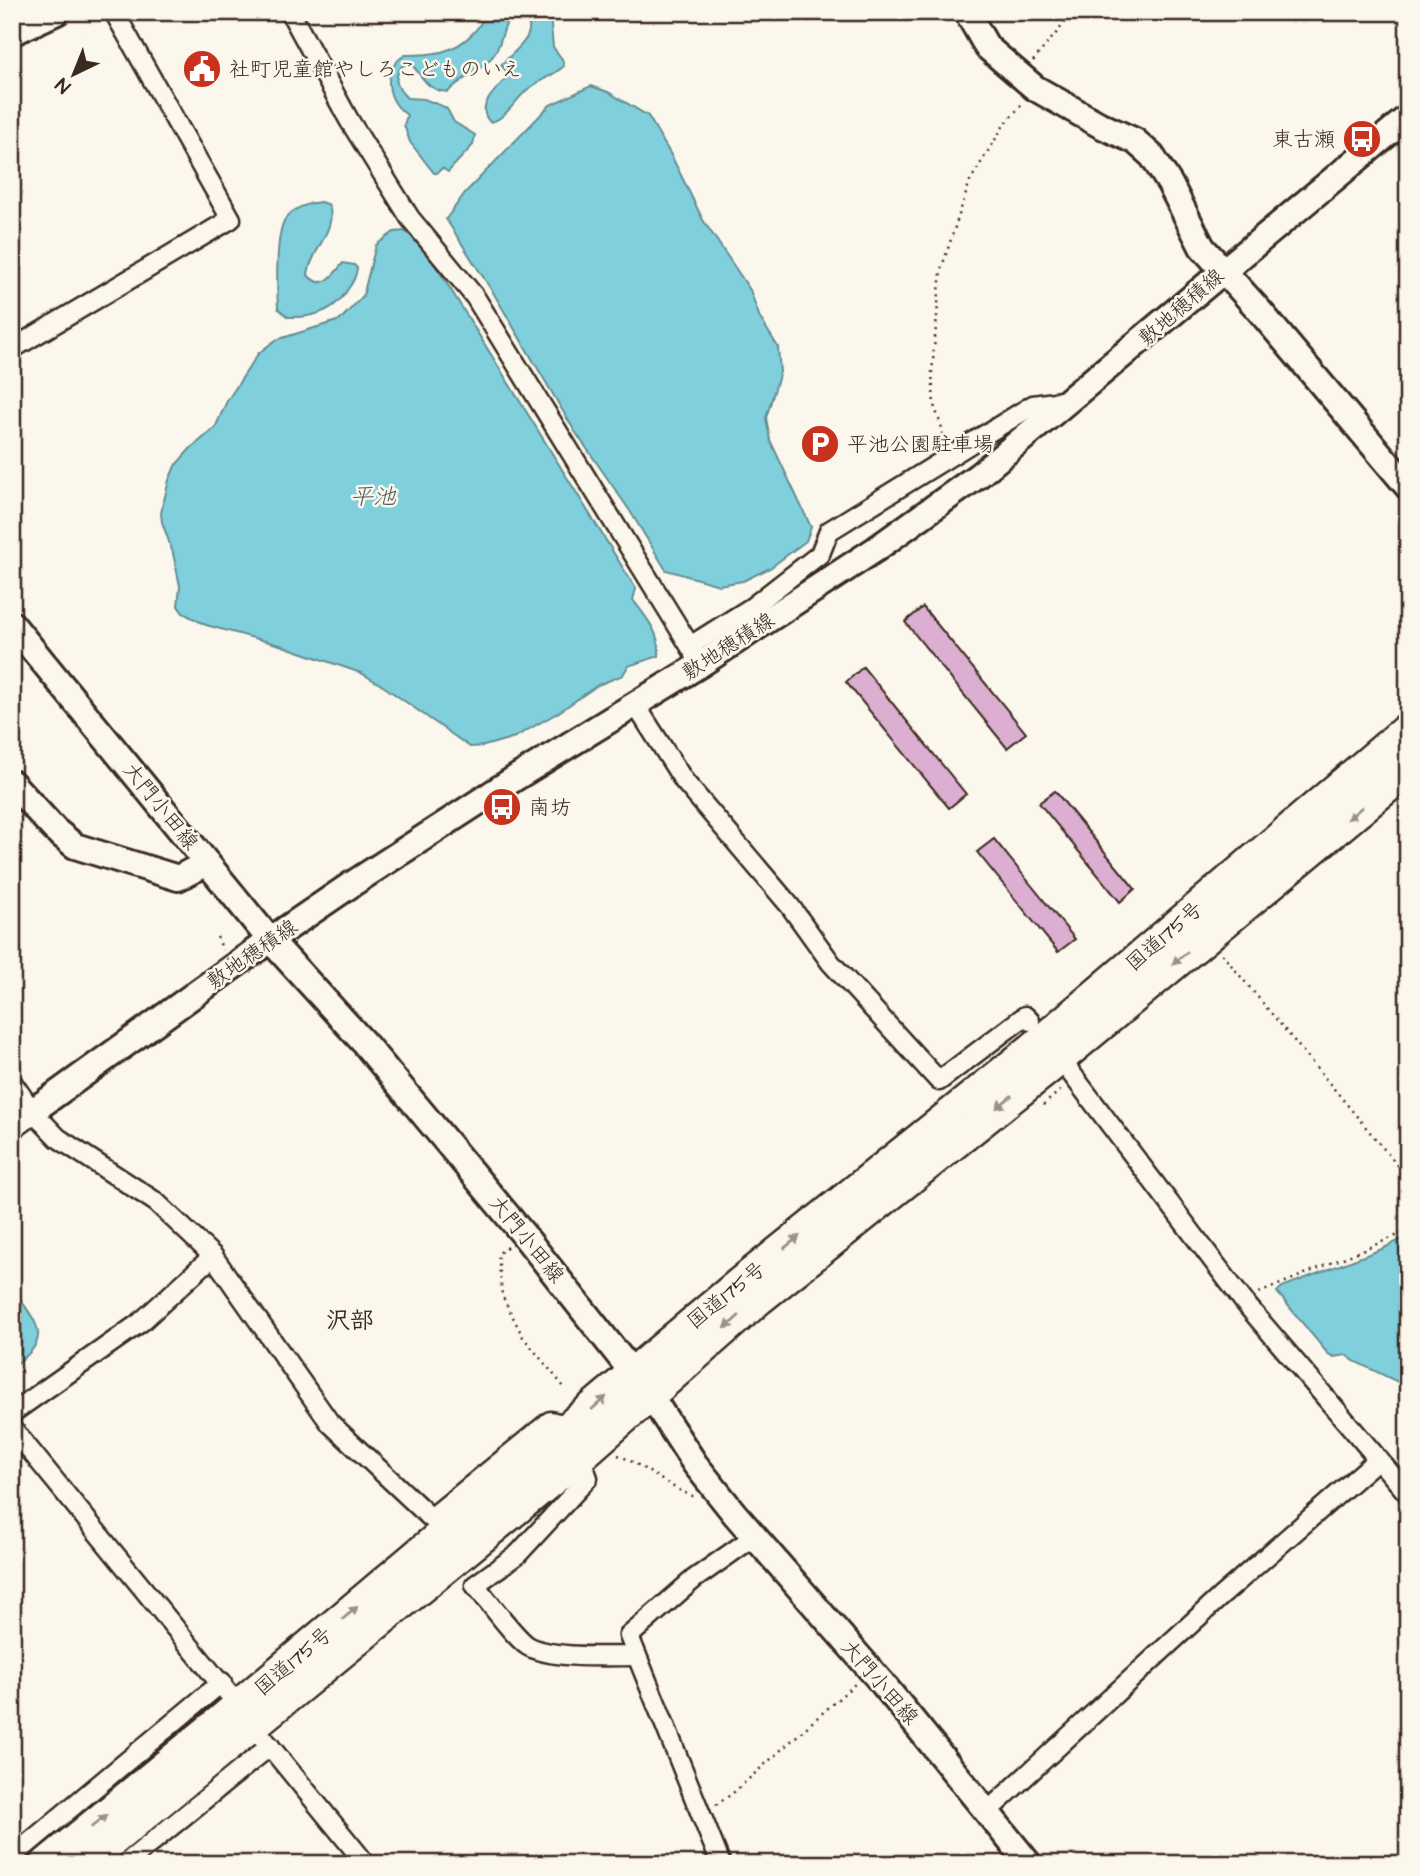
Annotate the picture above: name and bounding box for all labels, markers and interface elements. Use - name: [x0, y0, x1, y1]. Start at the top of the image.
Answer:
- north arrow: [38, 38, 108, 108]
- public building icon: 社町児童館やしろこどものいえ: [181, 48, 223, 90]
- place label: 社町児童館やしろこどものいえ: [229, 55, 522, 84]
- text: N: [50, 71, 77, 99]
- bus stop icon: 東古瀬: [1341, 118, 1383, 160]
- place label: 東古瀬: [1272, 125, 1335, 154]
- street label: 敷地穂積線: [1132, 262, 1230, 353]
- parking icon: 平池公園駐車場: [799, 423, 841, 465]
- place label: 平池公園駐車場: [847, 430, 994, 459]
- water label: 平池: [350, 481, 397, 513]
- street label: 敷地穂積線: [676, 606, 780, 687]
- street label: 大門小田線: [116, 756, 205, 856]
- bus stop icon: 南坊: [481, 786, 523, 828]
- place label: 南坊: [529, 793, 571, 822]
- one-way arrow: [1347, 805, 1365, 820]
- street label: 国道175号: [1120, 895, 1209, 978]
- street label: 敷地穂積線: [201, 912, 304, 996]
- one-way arrow: [1171, 950, 1189, 966]
- one-way arrow: [996, 1094, 1013, 1109]
- street label: 大門小田線: [482, 1189, 571, 1289]
- one-way arrow: [783, 1234, 801, 1249]
- street label: 国道175号: [681, 1255, 772, 1336]
- district label: 沢部: [326, 1304, 374, 1338]
- one-way arrow: [723, 1314, 741, 1330]
- one-way arrow: [590, 1395, 607, 1411]
- one-way arrow: [340, 1605, 358, 1620]
- street label: 国道175号: [248, 1620, 338, 1703]
- street label: 大門小田線: [834, 1633, 925, 1731]
- one-way arrow: [90, 1813, 108, 1828]

